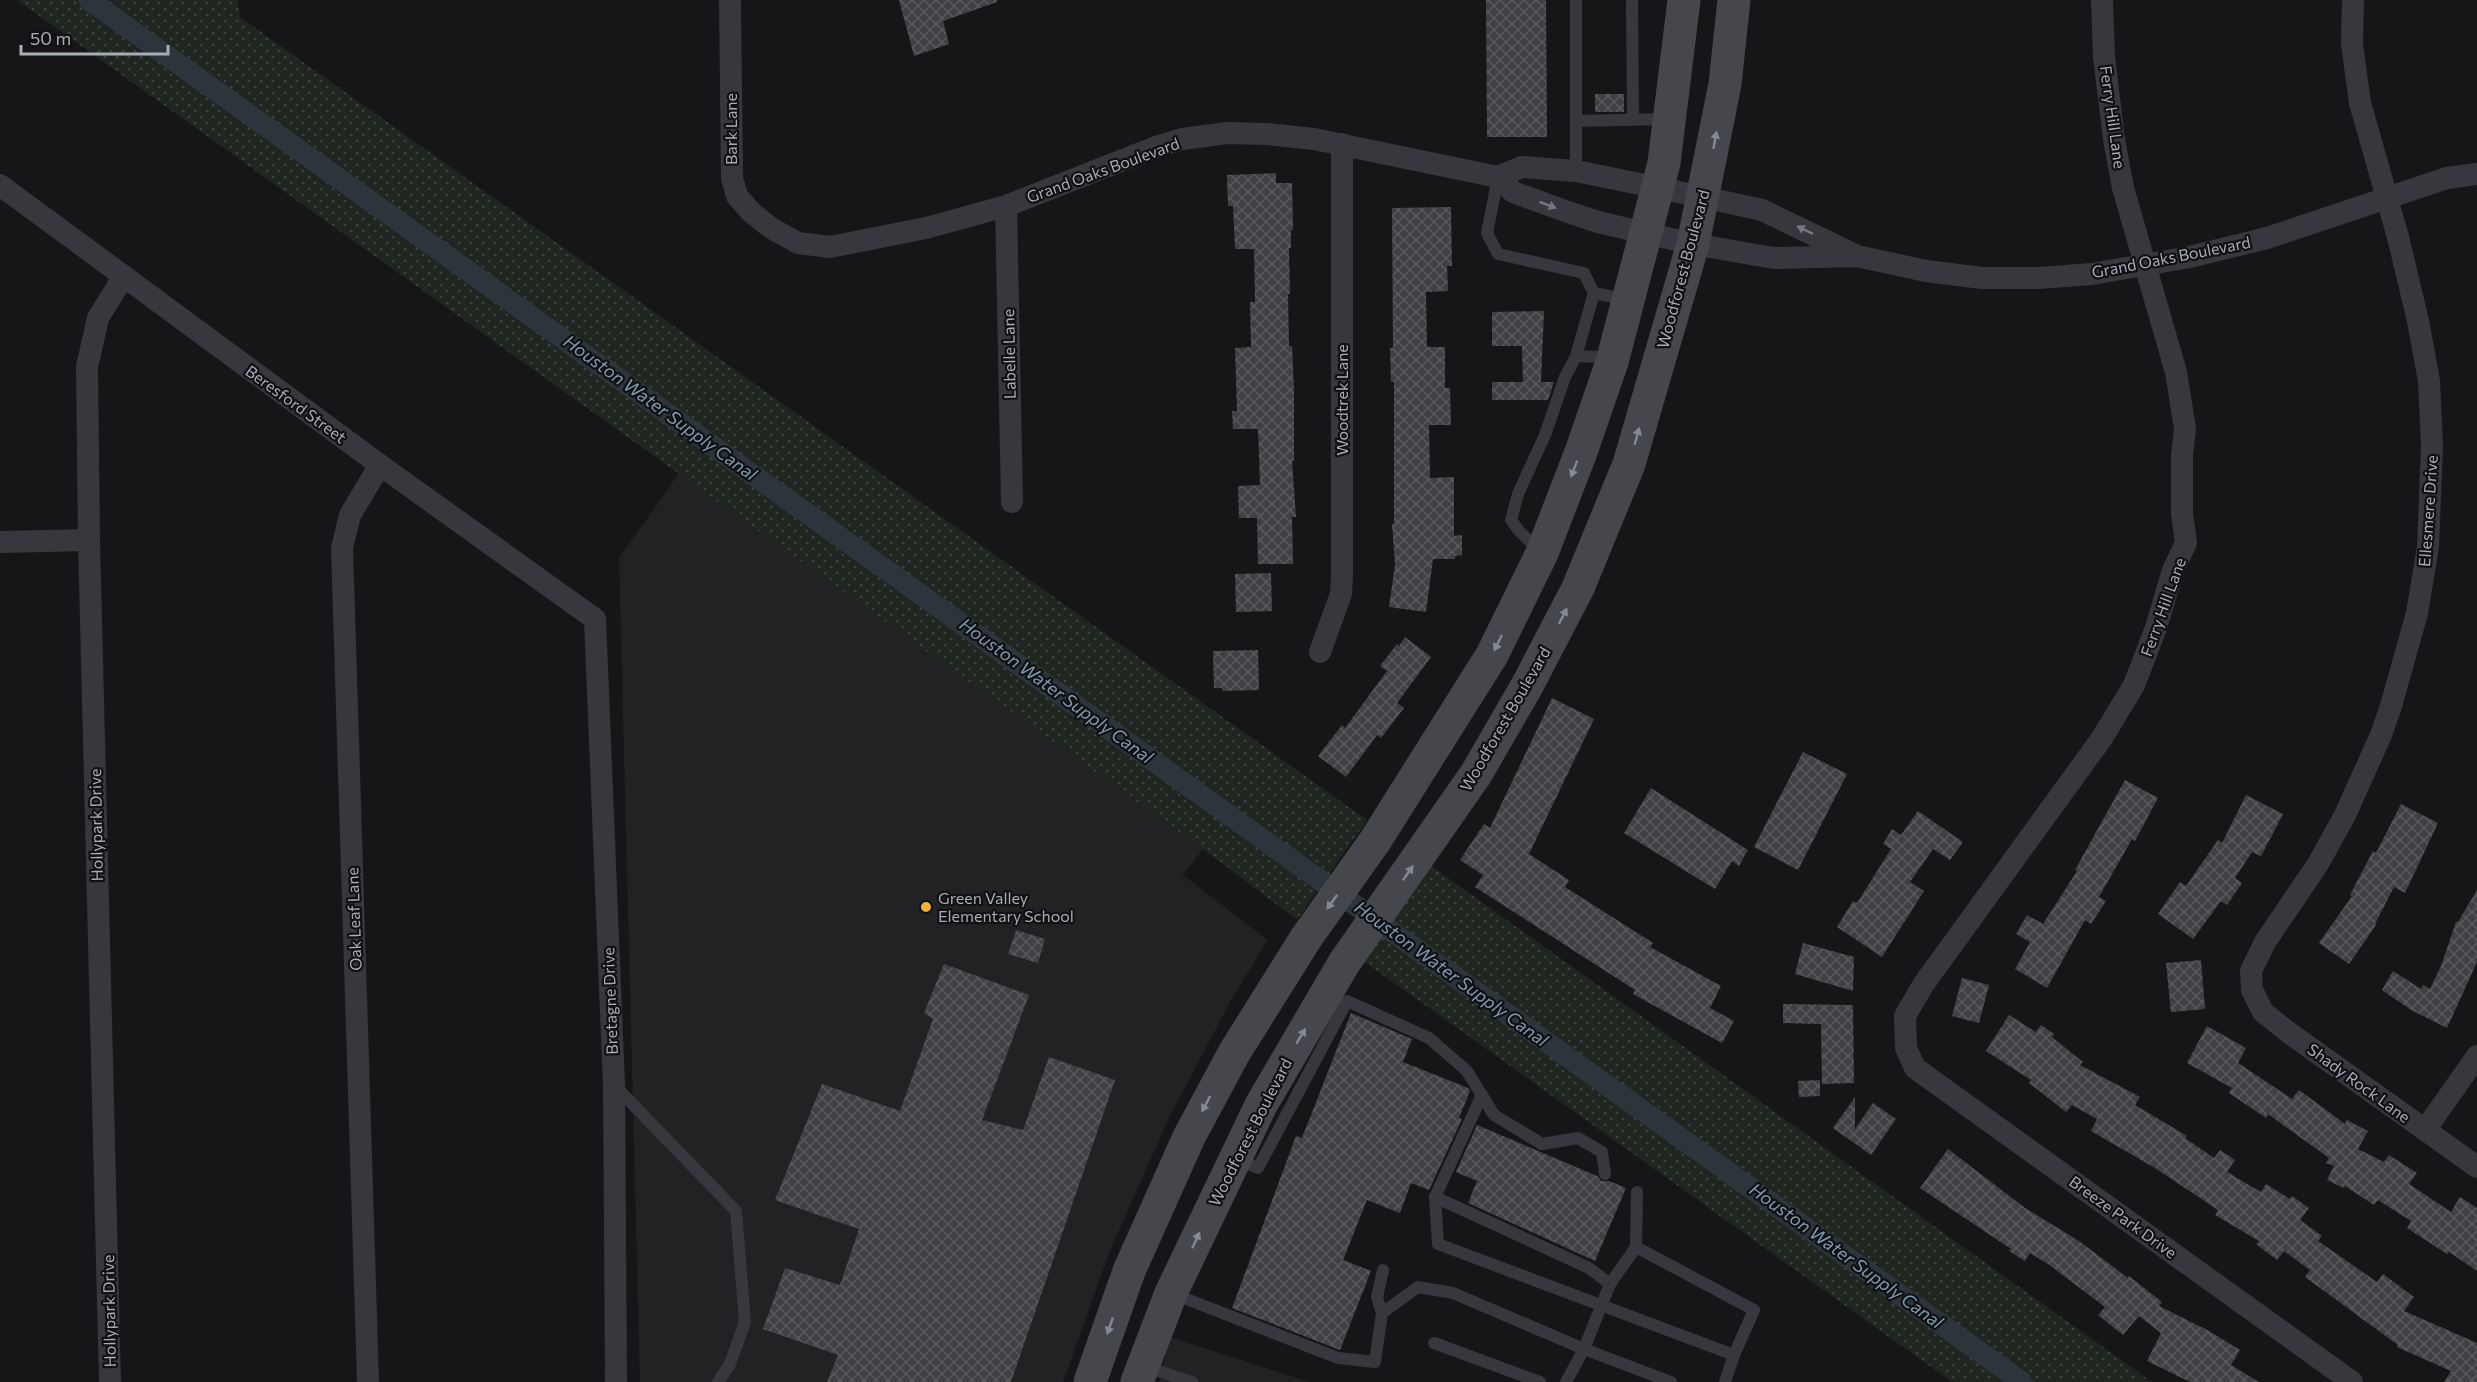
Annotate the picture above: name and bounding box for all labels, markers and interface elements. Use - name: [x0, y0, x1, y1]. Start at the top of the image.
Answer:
- scale bar: [21, 18, 168, 56]
- text: 50 m: [30, 27, 71, 49]
- street label: Ferry Hill Lane: [2097, 64, 2130, 170]
- street label: Bark Lane: [721, 93, 740, 165]
- one-way arrow: [1711, 130, 1720, 149]
- street label: Grand Oaks Boulevard: [1024, 133, 1182, 206]
- street label: Woodforest Boulevard: [1652, 188, 1713, 350]
- one-way arrow: [1539, 200, 1557, 210]
- one-way arrow: [1796, 226, 1813, 235]
- street label: Grand Oaks Boulevard: [2090, 232, 2252, 281]
- street label: Labelle Lane: [998, 309, 1019, 399]
- water label: Houston Water Supply Canal: [560, 330, 762, 485]
- street label: Woodtrek Lane: [1332, 344, 1351, 456]
- street label: Beresford Street: [242, 361, 351, 447]
- one-way arrow: [1633, 426, 1642, 444]
- street label: Ellesmere Drive: [2414, 454, 2441, 567]
- one-way arrow: [1569, 461, 1579, 479]
- street label: Ferry Hill Lane: [2136, 555, 2189, 659]
- one-way arrow: [1558, 607, 1568, 625]
- water label: Houston Water Supply Canal: [956, 613, 1158, 768]
- one-way arrow: [1493, 634, 1502, 651]
- street label: Woodforest Boulevard: [1455, 643, 1554, 794]
- street label: Hollypark Drive: [85, 769, 106, 881]
- one-way arrow: [1401, 866, 1413, 881]
- street label: Oak Leaf Lane: [342, 867, 365, 971]
- place label: Green Valley Elementary School: [938, 888, 1074, 925]
- one-way arrow: [1326, 893, 1338, 909]
- water label: Houston Water Supply Canal: [1351, 896, 1553, 1051]
- marker: Green Valley Elementary School: [919, 900, 933, 914]
- street label: Bretagne Drive: [598, 947, 621, 1055]
- one-way arrow: [1295, 1028, 1306, 1044]
- street label: Shady Rock Lane: [2304, 1039, 2414, 1126]
- street label: Woodforest Boulevard: [1204, 1055, 1295, 1209]
- one-way arrow: [1201, 1096, 1211, 1113]
- street label: Breeze Park Drive: [2066, 1171, 2181, 1262]
- water label: Houston Water Supply Canal: [1746, 1178, 1948, 1333]
- one-way arrow: [1191, 1232, 1200, 1249]
- street label: Hollypark Drive: [98, 1255, 119, 1367]
- one-way arrow: [1104, 1317, 1114, 1335]

